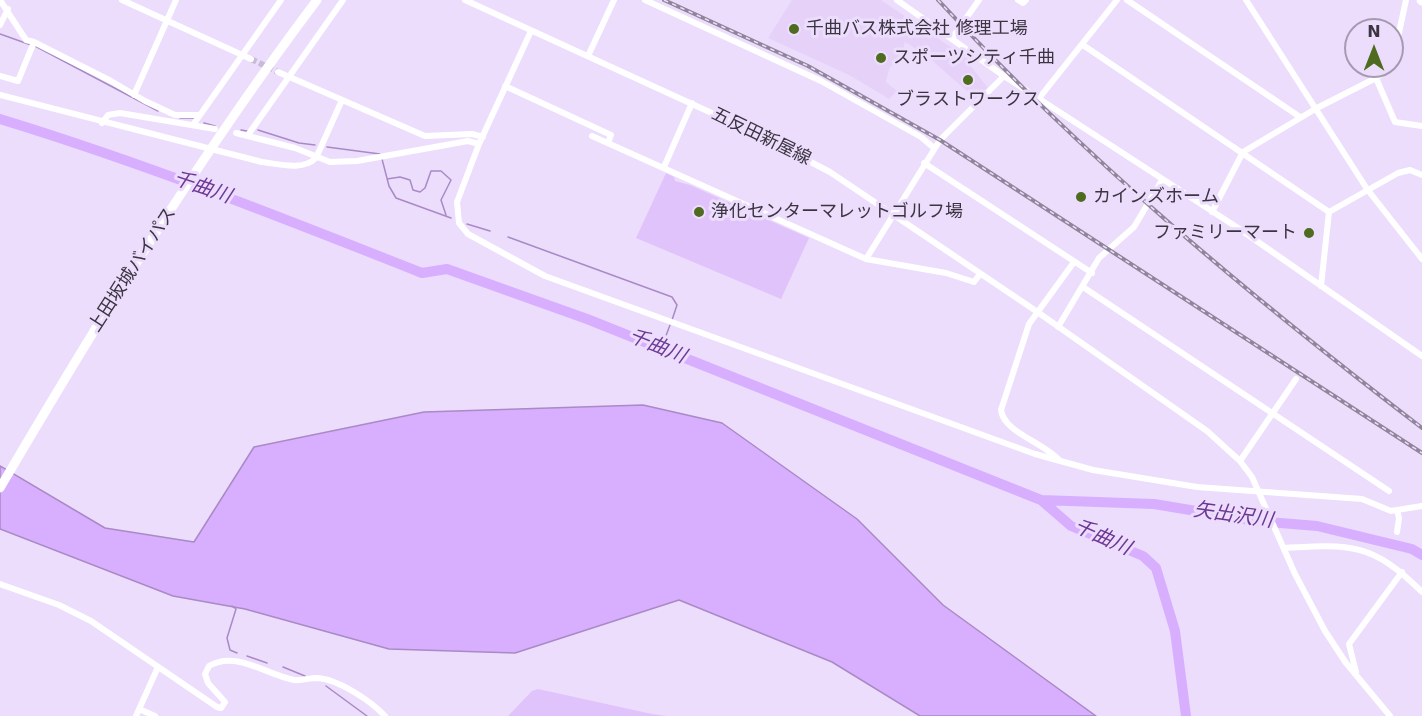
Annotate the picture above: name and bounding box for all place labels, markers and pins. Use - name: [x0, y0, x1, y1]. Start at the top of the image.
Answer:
- place label: 千曲バス株式会社 修理工場: [806, 18, 1028, 40]
- marker: 千曲バス株式会社 修理工場: [787, 22, 801, 36]
- place label: スポーツシティ千曲: [893, 47, 1055, 69]
- marker: スポーツシティ千曲: [874, 51, 888, 65]
- marker: ブラストワークス: [961, 73, 975, 87]
- place label: ブラストワークス: [896, 89, 1040, 111]
- place label: カインズホーム: [1093, 186, 1219, 208]
- marker: カインズホーム: [1074, 190, 1088, 204]
- place label: 浄化センターマレットゴルフ場: [711, 201, 963, 223]
- marker: 浄化センターマレットゴルフ場: [692, 205, 706, 219]
- place label: ファミリーマート: [1153, 222, 1297, 244]
- marker: ファミリーマート: [1302, 226, 1316, 240]

